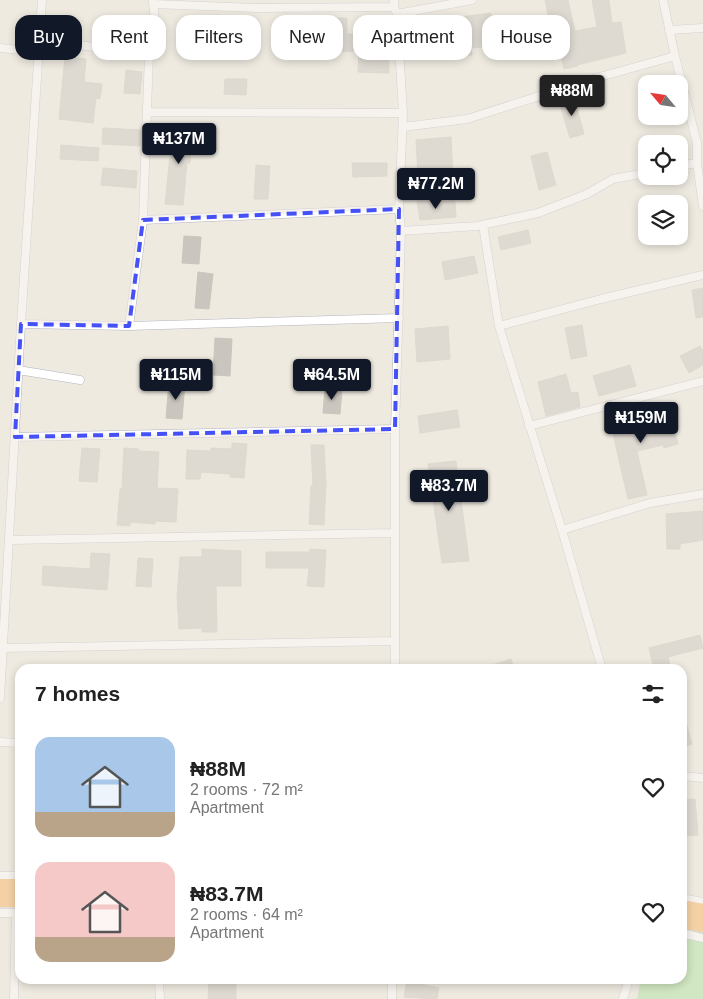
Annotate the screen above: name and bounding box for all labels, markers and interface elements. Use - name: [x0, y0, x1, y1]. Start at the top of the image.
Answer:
- chip: Buy: [15, 15, 82, 60]
- chip: Rent: [92, 15, 166, 60]
- chip: Filters: [176, 15, 261, 60]
- chip: New: [271, 15, 343, 60]
- chip: Apartment: [353, 15, 472, 60]
- chip: House: [482, 15, 570, 60]
- pin: ₦88M: [542, 74, 602, 117]
- north arrow: [638, 75, 688, 125]
- map controls: [638, 75, 688, 245]
- text: ₦88M: [551, 82, 593, 99]
- pin: ₦137M: [144, 122, 214, 165]
- text: ₦137M: [153, 130, 205, 147]
- button: locate: [638, 135, 688, 185]
- pin: ₦77.2M: [395, 168, 477, 210]
- text: ₦77.2M: [408, 175, 464, 192]
- button: layers: [638, 195, 688, 245]
- pin: ₦115M: [141, 358, 211, 401]
- pin: ₦64.5M: [291, 358, 373, 401]
- text: ₦115M: [151, 366, 201, 383]
- text: ₦64.5M: [304, 366, 360, 383]
- pin: ₦159M: [606, 402, 676, 444]
- text: ₦159M: [615, 409, 667, 426]
- pin: ₦83.7M: [408, 470, 490, 512]
- text: ₦83.7M: [421, 477, 477, 494]
- icon: filters: [639, 680, 667, 708]
- text: 7 homes: [35, 682, 120, 705]
- icon: home: [75, 757, 135, 817]
- text: ₦88M: [190, 757, 246, 780]
- icon: heart: [639, 773, 667, 801]
- text: 2 rooms · 72 m²: [190, 781, 303, 798]
- text: Apartment: [190, 799, 264, 816]
- icon: home: [75, 882, 135, 942]
- text: ₦83.7M: [190, 882, 264, 905]
- icon: heart: [639, 898, 667, 926]
- text: 2 rooms · 64 m²: [190, 906, 303, 923]
- text: Apartment: [190, 924, 264, 941]

